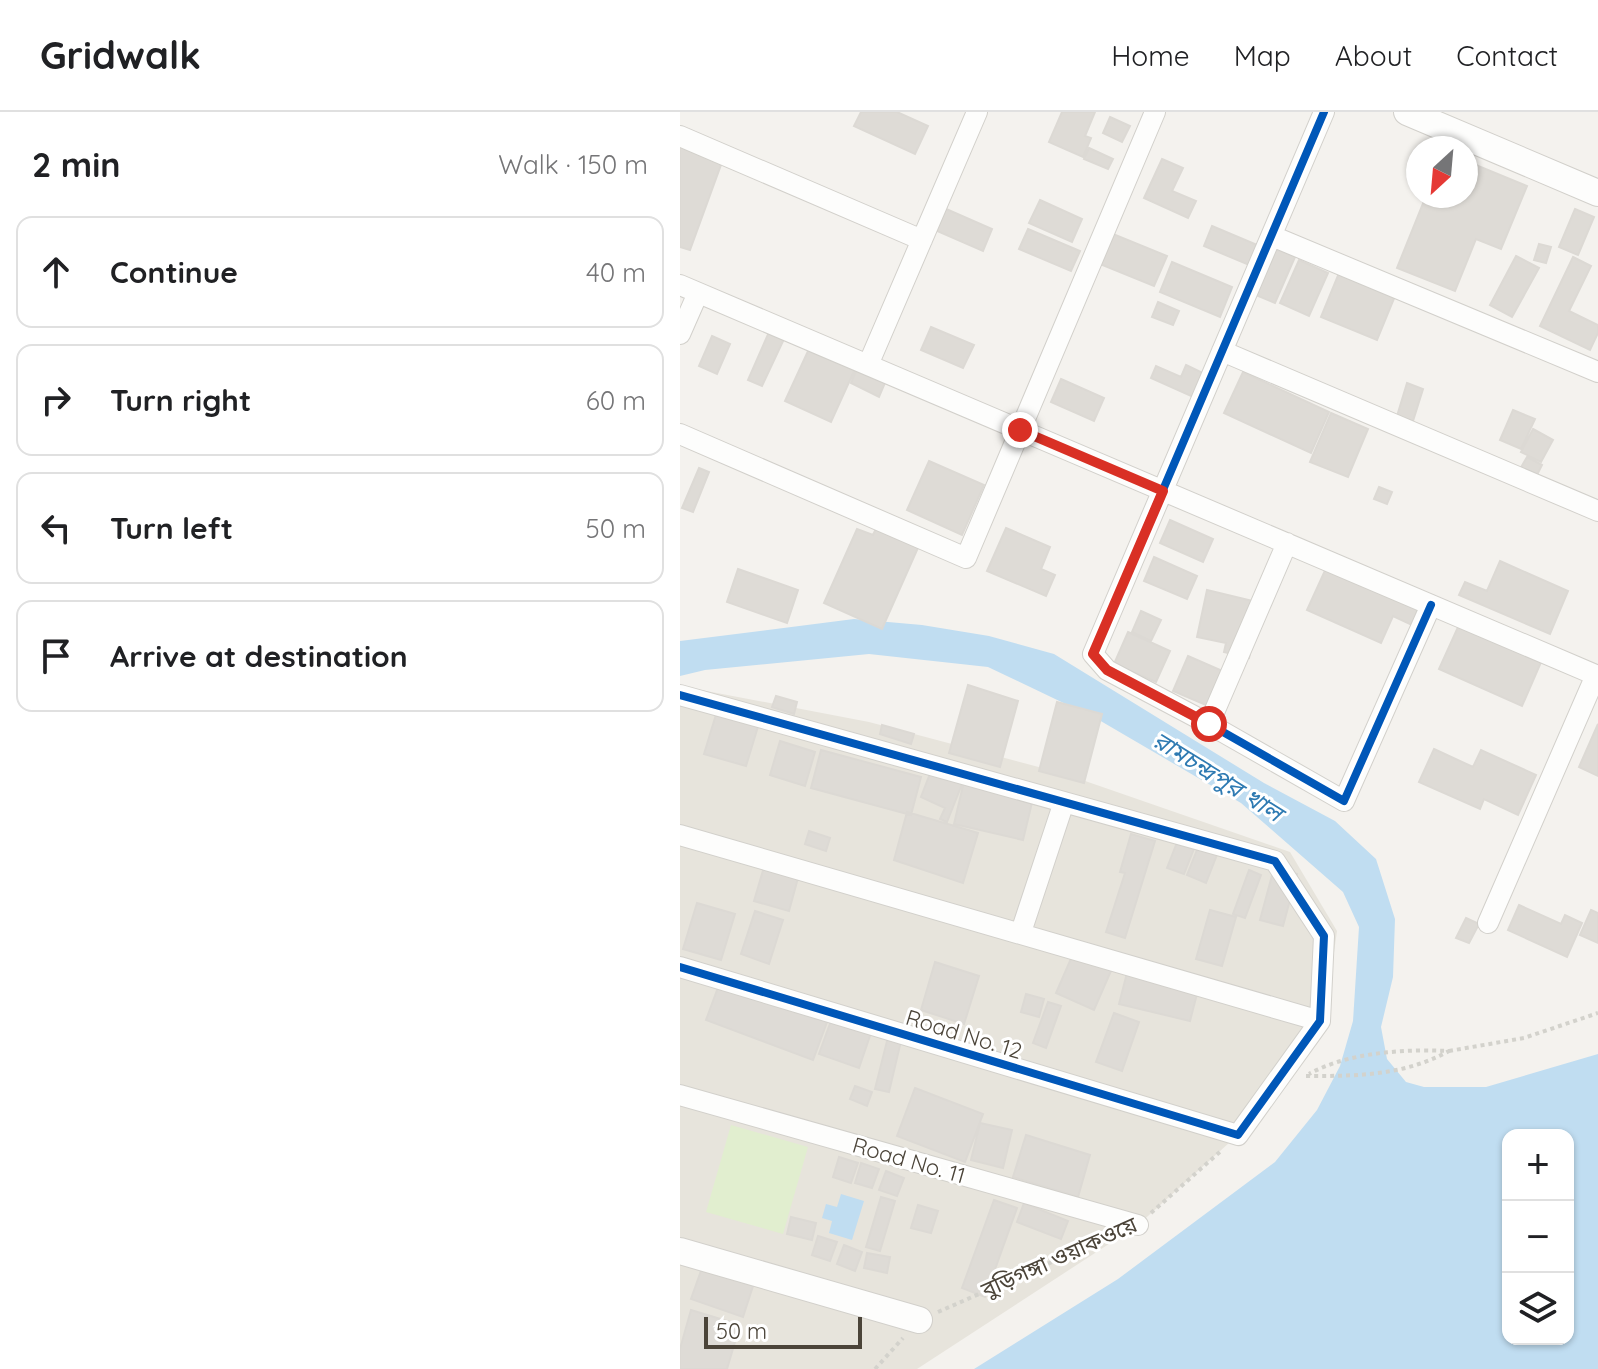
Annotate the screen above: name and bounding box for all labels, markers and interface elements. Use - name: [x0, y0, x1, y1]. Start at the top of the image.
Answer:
- text: Gridwalk: [40, 31, 201, 79]
- text: Home: [1111, 38, 1190, 73]
- text: Map: [1234, 38, 1291, 73]
- text: About: [1335, 38, 1412, 73]
- text: Contact: [1456, 38, 1558, 73]
- north arrow: [1406, 136, 1478, 208]
- text: 2 min: [32, 143, 121, 186]
- text: Walk · 150 m: [498, 148, 648, 181]
- icon: ahead: [34, 250, 78, 294]
- text: Continue: [110, 253, 238, 291]
- text: 40 m: [586, 256, 646, 289]
- icon: right: [34, 378, 78, 422]
- text: Turn right: [110, 381, 251, 419]
- text: 60 m: [586, 384, 646, 417]
- route end: [1002, 412, 1038, 448]
- icon: left: [34, 506, 78, 550]
- text: Turn left: [110, 509, 233, 547]
- text: 50 m: [586, 512, 646, 545]
- icon: arrive: [34, 634, 78, 678]
- text: Arrive at destination: [110, 637, 408, 675]
- route start: [1191, 706, 1227, 742]
- water label: রামচন্দ্রপুর খাল: [1148, 724, 1292, 830]
- street label: Road No. 12: [902, 1003, 1026, 1065]
- map controls: [1502, 1129, 1574, 1345]
- button: +: [1502, 1129, 1574, 1201]
- street label: Road No. 11: [849, 1131, 969, 1189]
- button: −: [1502, 1201, 1574, 1273]
- street label: বুড়িগঙ্গা ওয়াকওয়ে: [976, 1210, 1141, 1304]
- button: layers: [1502, 1273, 1574, 1345]
- scale bar: [704, 1313, 862, 1349]
- text: 50 m: [716, 1317, 767, 1345]

